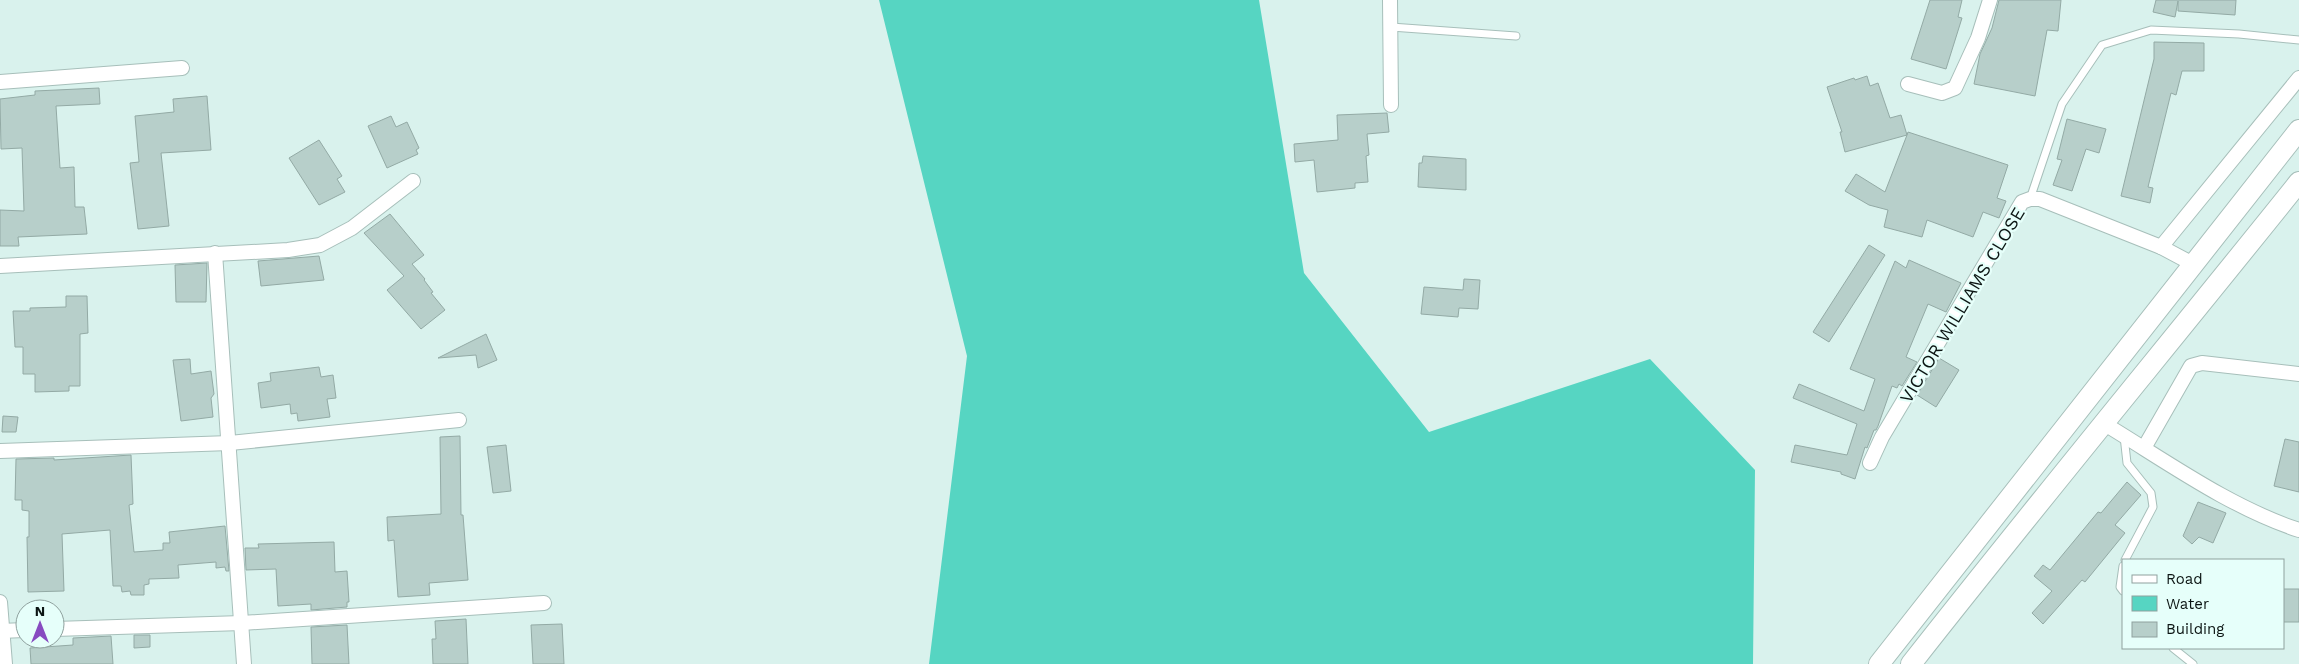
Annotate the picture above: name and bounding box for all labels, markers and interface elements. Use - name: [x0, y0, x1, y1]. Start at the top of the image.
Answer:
- street label: VICTOR WILLIAMS CLOSE: [1895, 203, 2029, 407]
- legend: [2122, 559, 2284, 649]
- text: Road: [2166, 570, 2203, 588]
- text: Water: [2166, 595, 2209, 613]
- north arrow: [15, 599, 65, 649]
- text: N: [35, 603, 45, 619]
- text: Building: [2166, 620, 2224, 638]

